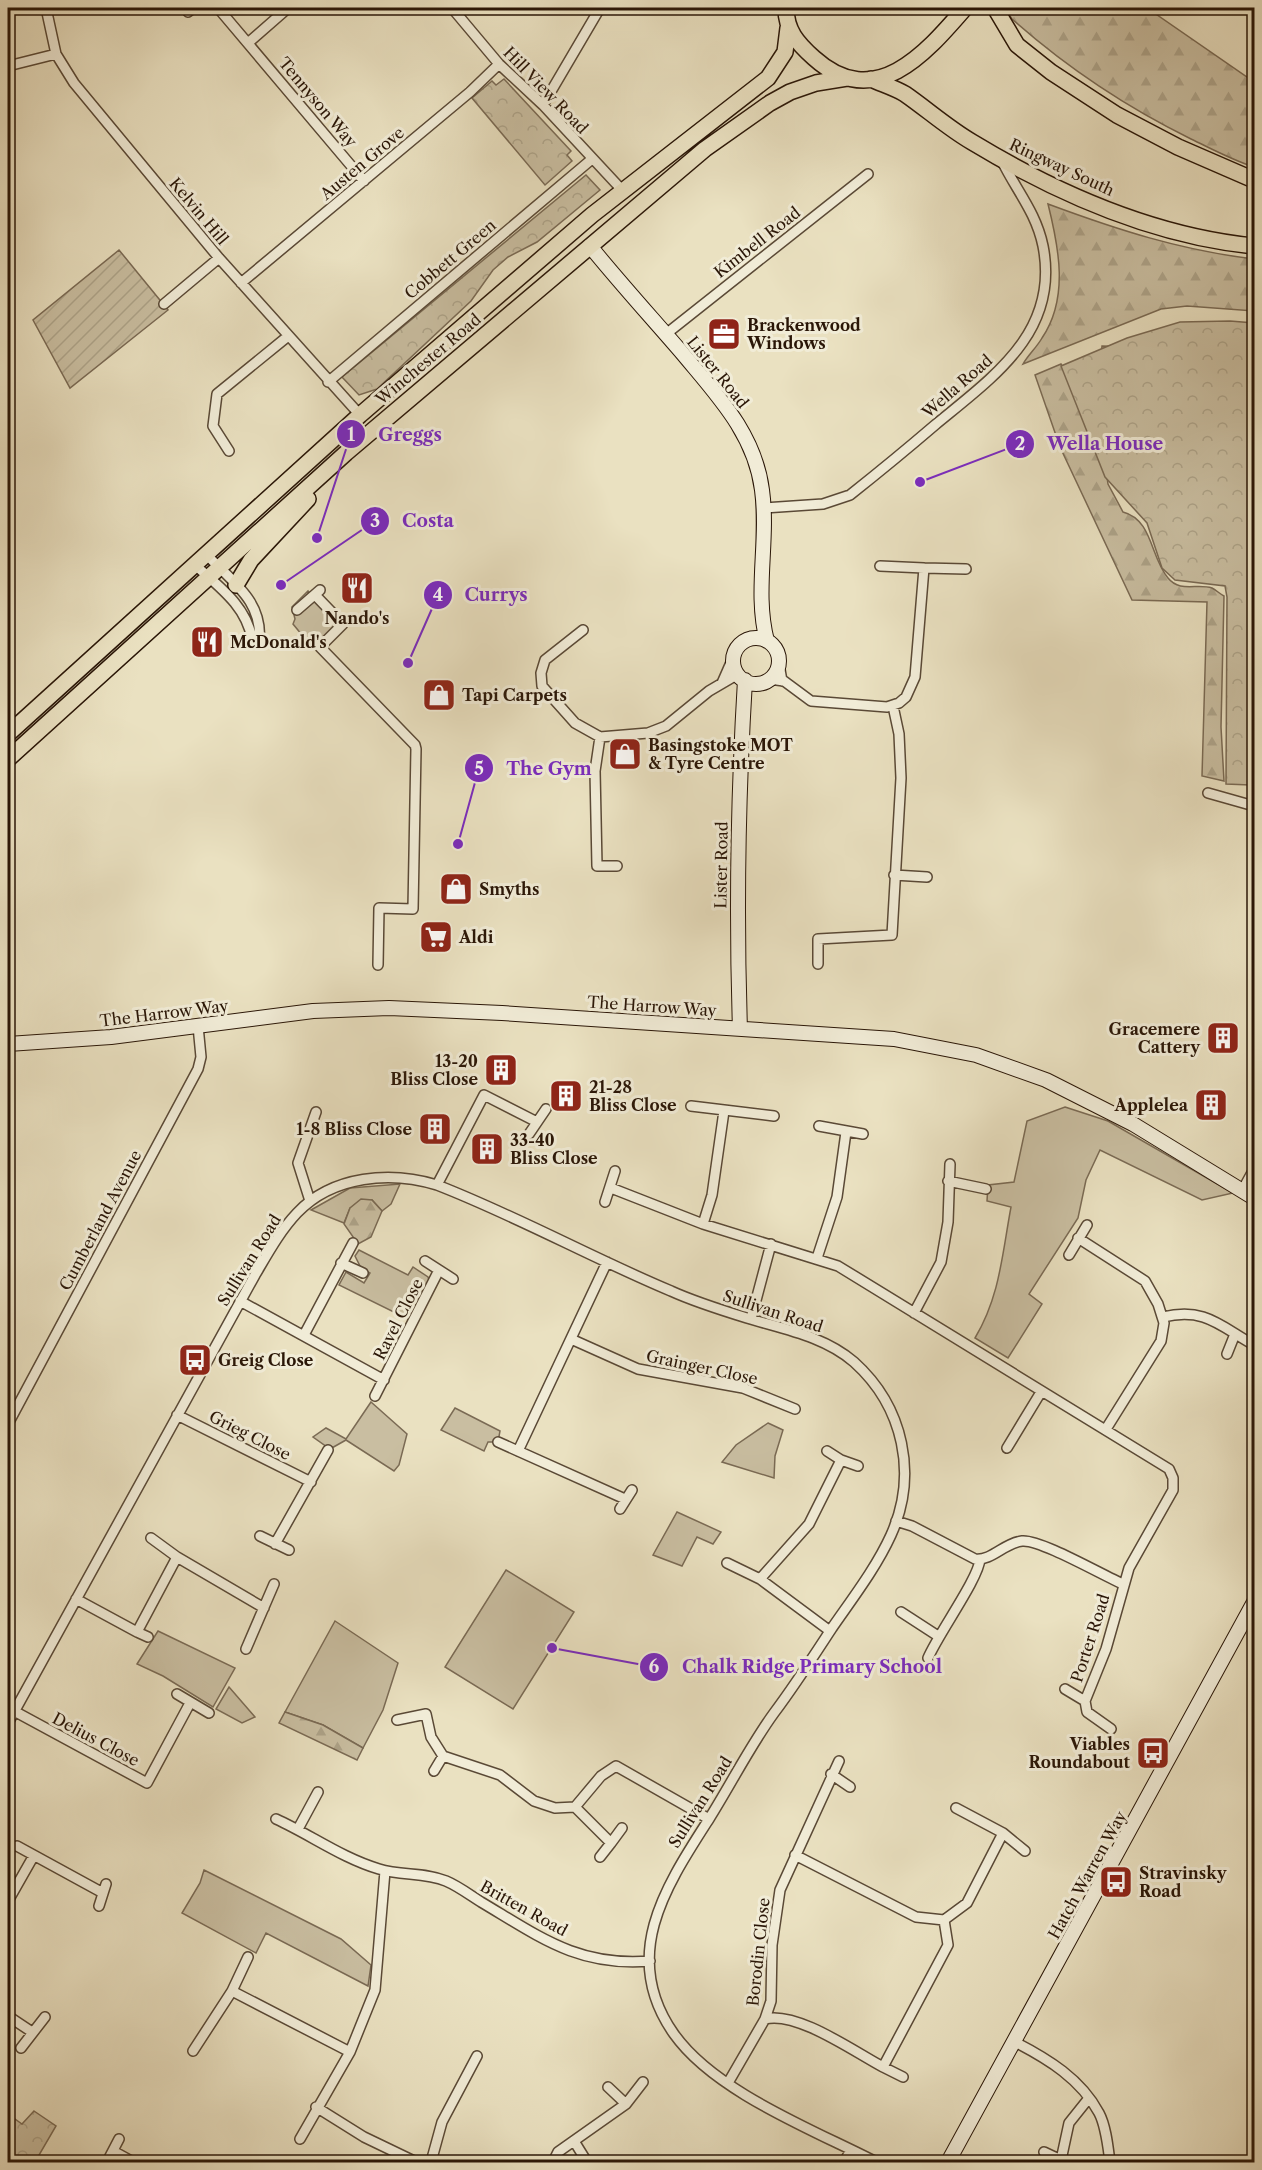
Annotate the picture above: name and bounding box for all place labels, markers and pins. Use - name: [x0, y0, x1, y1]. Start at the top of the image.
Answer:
- place label: Brackenwood Windows: [746, 315, 861, 353]
- office icon: Brackenwood Windows: [706, 316, 742, 352]
- callout: Greggs: [336, 416, 453, 452]
- callout: Wella House: [1005, 426, 1176, 462]
- callout: Costa: [360, 503, 466, 539]
- restaurant icon: Nando's: [339, 570, 375, 606]
- callout: Currys: [423, 577, 540, 613]
- place label: Nando's: [324, 608, 390, 628]
- restaurant icon: McDonald's: [189, 624, 225, 660]
- place label: McDonald's: [230, 632, 327, 652]
- shop icon: Tapi Carpets: [421, 677, 457, 713]
- place label: Tapi Carpets: [462, 685, 567, 705]
- place label: Basingstoke MOT & Tyre Centre: [648, 735, 794, 773]
- shop icon: Basingstoke MOT & Tyre Centre: [607, 736, 643, 772]
- callout: The Gym: [464, 750, 603, 786]
- shop icon: Smyths: [438, 871, 474, 907]
- place label: Smyths: [479, 879, 539, 899]
- supermarket icon: Aldi: [418, 919, 454, 955]
- place label: Aldi: [458, 927, 494, 947]
- place label: Gracemere Cattery: [1108, 1019, 1201, 1057]
- building icon: Gracemere Cattery: [1205, 1020, 1241, 1056]
- place label: 13-20 Bliss Close: [390, 1051, 478, 1089]
- building icon: 13-20 Bliss Close: [483, 1052, 519, 1088]
- place label: 21-28 Bliss Close: [589, 1077, 677, 1115]
- building icon: 21-28 Bliss Close: [548, 1078, 584, 1114]
- building icon: Applelea: [1193, 1087, 1229, 1123]
- place label: Applelea: [1114, 1095, 1189, 1115]
- building icon: 1-8 Bliss Close: [417, 1111, 453, 1147]
- place label: 1-8 Bliss Close: [296, 1119, 412, 1139]
- place label: 33-40 Bliss Close: [510, 1130, 598, 1168]
- building icon: 33-40 Bliss Close: [469, 1131, 505, 1167]
- bus stop icon: Greig Close: [177, 1342, 213, 1378]
- place label: Greig Close: [218, 1350, 314, 1370]
- callout: Chalk Ridge Primary School: [639, 1649, 954, 1685]
- place label: Viables Roundabout: [1029, 1734, 1131, 1772]
- bus stop icon: Viables Roundabout: [1135, 1735, 1171, 1771]
- place label: Stravinsky Road: [1139, 1863, 1228, 1901]
- bus stop icon: Stravinsky Road: [1098, 1864, 1134, 1900]

